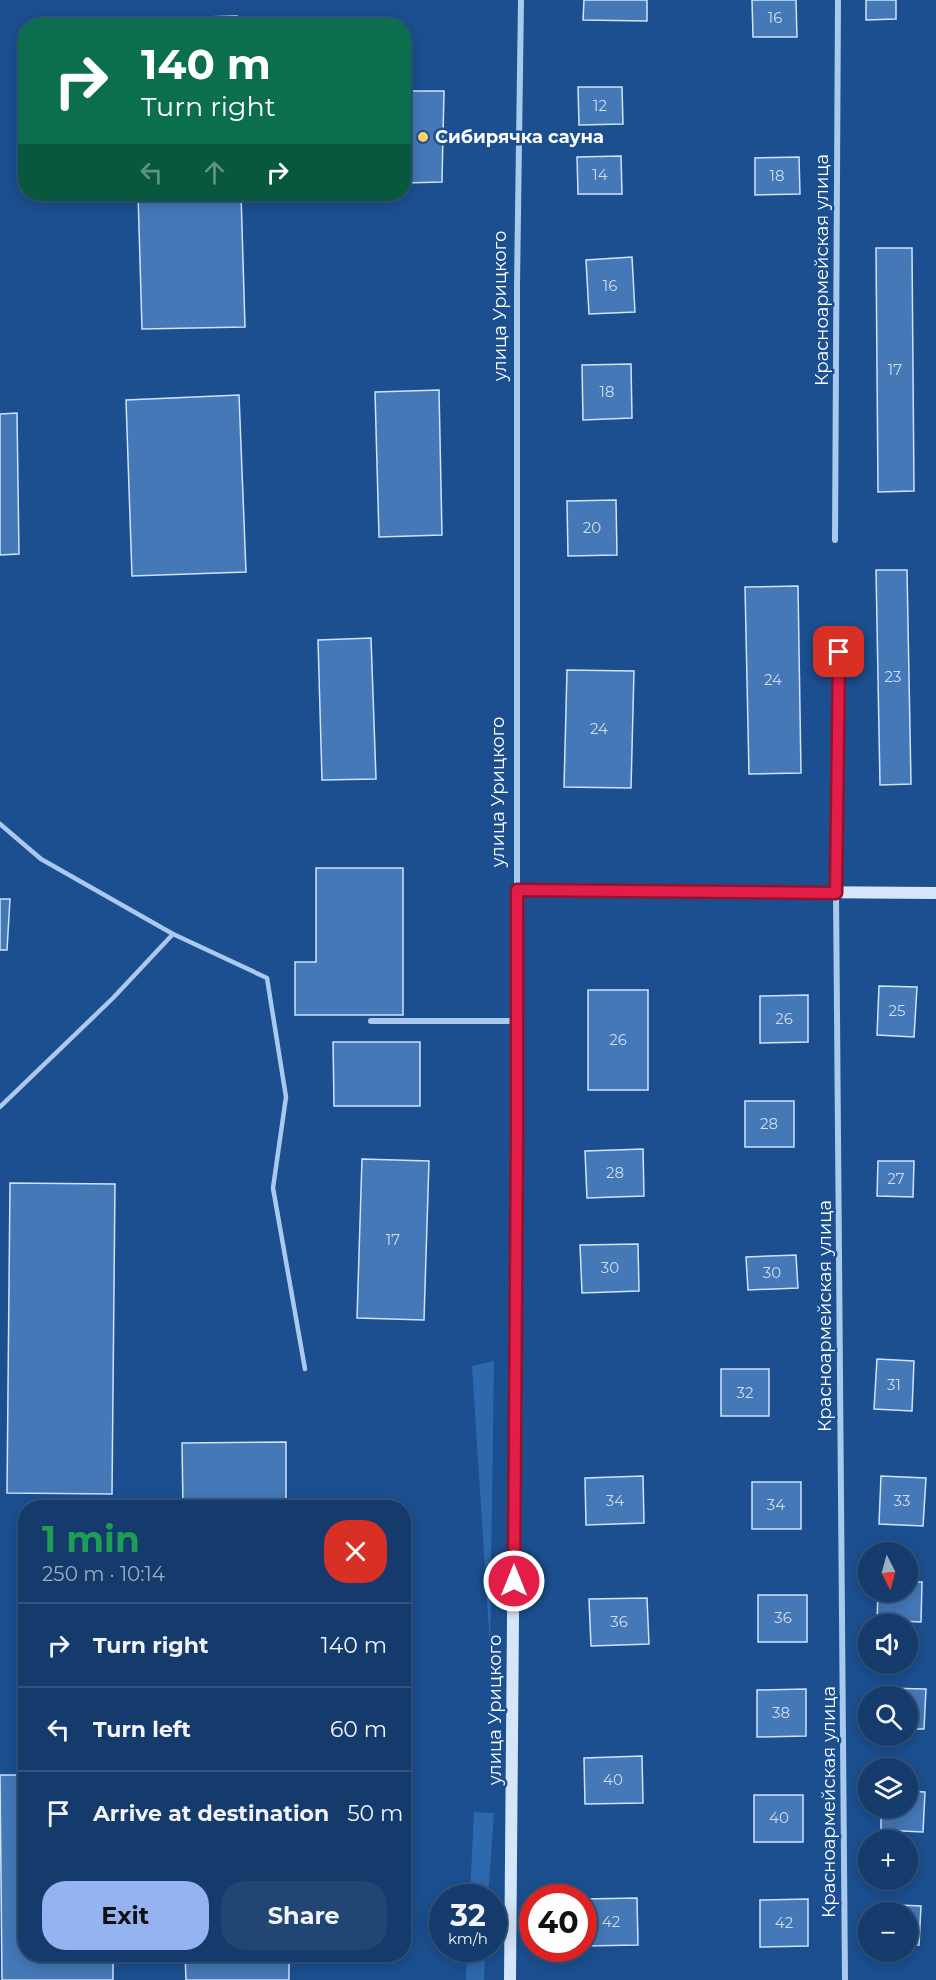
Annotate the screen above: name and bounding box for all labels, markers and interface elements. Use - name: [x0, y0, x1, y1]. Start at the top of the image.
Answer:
- house number: 16: [768, 8, 782, 27]
- text: 140 m: [141, 38, 271, 90]
- icon: right: [42, 42, 120, 120]
- text: Turn right: [141, 90, 276, 123]
- house number: 12: [593, 96, 607, 115]
- place label: Сибирячка сауна: [435, 126, 604, 148]
- marker: Сибирячка сауна: [416, 130, 430, 144]
- street label: Красноармейская улица: [811, 154, 833, 386]
- icon: left: [135, 156, 168, 189]
- icon: ahead: [198, 156, 231, 189]
- icon: right: [261, 156, 294, 189]
- house number: 14: [592, 165, 608, 184]
- house number: 18: [770, 166, 785, 185]
- street label: улица Урицкого: [489, 231, 511, 382]
- house number: 16: [603, 276, 617, 295]
- house number: 17: [888, 360, 902, 379]
- house number: 18: [600, 382, 615, 401]
- house number: 20: [583, 518, 601, 537]
- pin: [813, 626, 864, 677]
- icon: arrive: [822, 635, 855, 668]
- house number: 23: [885, 667, 901, 686]
- house number: 24: [764, 670, 782, 689]
- street label: улица Урицкого: [487, 717, 509, 868]
- house number: 24: [590, 719, 608, 738]
- house number: 25: [888, 1001, 906, 1020]
- house number: 26: [775, 1009, 793, 1028]
- house number: 26: [609, 1030, 627, 1049]
- house number: 28: [760, 1114, 778, 1133]
- house number: 28: [606, 1163, 624, 1182]
- house number: 27: [887, 1169, 905, 1188]
- street label: Красноармейская улица: [814, 1200, 836, 1432]
- house number: 17: [386, 1230, 400, 1249]
- house number: 30: [601, 1258, 619, 1277]
- house number: 30: [763, 1263, 781, 1282]
- house number: 31: [887, 1375, 901, 1394]
- house number: 32: [737, 1383, 753, 1402]
- house number: 34: [606, 1491, 624, 1510]
- house number: 33: [894, 1491, 910, 1510]
- house number: 34: [767, 1495, 785, 1514]
- text: 1 min: [42, 1517, 140, 1561]
- button: close: [324, 1520, 387, 1583]
- north arrow: [858, 1542, 918, 1602]
- map controls: [858, 1542, 918, 1962]
- position arrow: [482, 1549, 546, 1613]
- text: 250 m · 10:14: [42, 1562, 165, 1586]
- house number: 36: [774, 1608, 792, 1627]
- house number: 36: [610, 1612, 628, 1631]
- button: sound: [858, 1614, 918, 1674]
- icon: right: [42, 1629, 75, 1662]
- text: Turn right: [93, 1632, 208, 1659]
- text: 140 m: [321, 1632, 387, 1659]
- street label: улица Урицкого: [484, 1635, 506, 1786]
- street label: Красноармейская улица: [818, 1686, 840, 1918]
- button: search: [858, 1686, 918, 1746]
- house number: 38: [772, 1703, 790, 1722]
- icon: left: [42, 1713, 75, 1746]
- text: Turn left: [93, 1716, 191, 1743]
- text: 60 m: [330, 1716, 387, 1743]
- button: layers: [858, 1758, 918, 1818]
- house number: 40: [603, 1770, 623, 1789]
- icon: arrive: [42, 1797, 75, 1830]
- text: Arrive at destination: [93, 1800, 329, 1827]
- text: 50 m: [347, 1800, 403, 1827]
- house number: 40: [769, 1808, 789, 1827]
- button: +: [858, 1830, 918, 1890]
- button: Exit: [42, 1881, 209, 1950]
- button: Share: [221, 1881, 387, 1950]
- speed limit sign: 40: [519, 1884, 597, 1962]
- text: 32: [450, 1897, 486, 1934]
- button: −: [858, 1902, 918, 1962]
- house number: 42: [602, 1912, 620, 1931]
- house number: 42: [775, 1913, 793, 1932]
- text: km/h: [448, 1929, 488, 1948]

